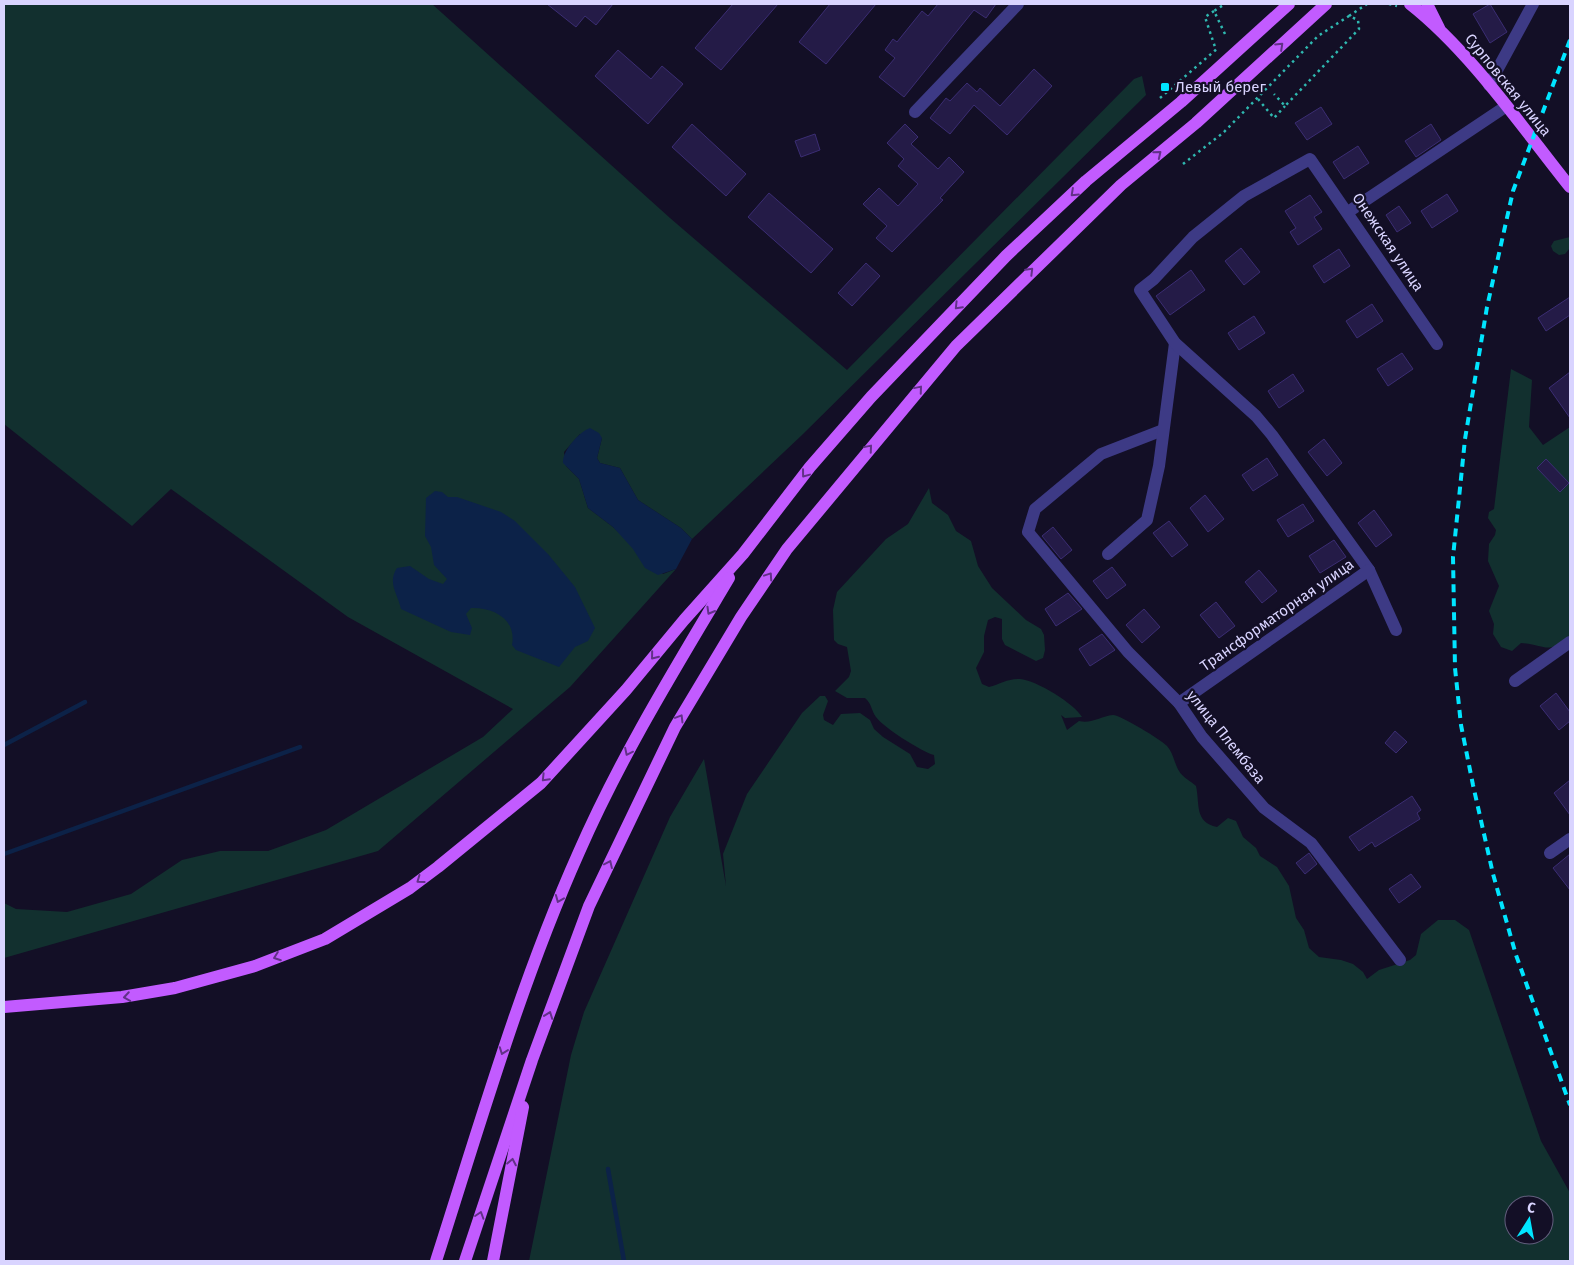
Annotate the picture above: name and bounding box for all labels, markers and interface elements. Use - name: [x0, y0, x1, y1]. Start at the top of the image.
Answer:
- street label: Сурповская улица: [1461, 30, 1555, 140]
- one-way arrow: [1274, 43, 1283, 52]
- place label: Левый берег: [1175, 78, 1266, 96]
- marker: Левый берег: [1159, 81, 1171, 93]
- one-way arrow: [1153, 151, 1162, 160]
- one-way arrow: [1070, 187, 1079, 196]
- street label: Онежская улица: [1348, 189, 1428, 295]
- one-way arrow: [1024, 268, 1033, 277]
- one-way arrow: [955, 301, 964, 310]
- one-way arrow: [913, 386, 921, 395]
- one-way arrow: [863, 445, 872, 454]
- one-way arrow: [802, 468, 810, 477]
- street label: Трансформаторная улица: [1197, 555, 1357, 675]
- one-way arrow: [763, 573, 772, 582]
- one-way arrow: [706, 606, 716, 615]
- one-way arrow: [650, 651, 659, 660]
- street label: улица Плембаза: [1183, 687, 1269, 787]
- one-way arrow: [674, 714, 684, 723]
- one-way arrow: [624, 746, 634, 755]
- one-way arrow: [542, 772, 551, 781]
- one-way arrow: [603, 860, 613, 869]
- one-way arrow: [417, 875, 426, 883]
- one-way arrow: [555, 894, 566, 903]
- one-way arrow: [273, 951, 282, 961]
- one-way arrow: [122, 991, 131, 1001]
- one-way arrow: [543, 1011, 553, 1019]
- one-way arrow: [499, 1046, 509, 1055]
- one-way arrow: [506, 1157, 517, 1166]
- north arrow: [1504, 1195, 1554, 1245]
- text: С: [1526, 1199, 1537, 1217]
- one-way arrow: [474, 1211, 484, 1220]

